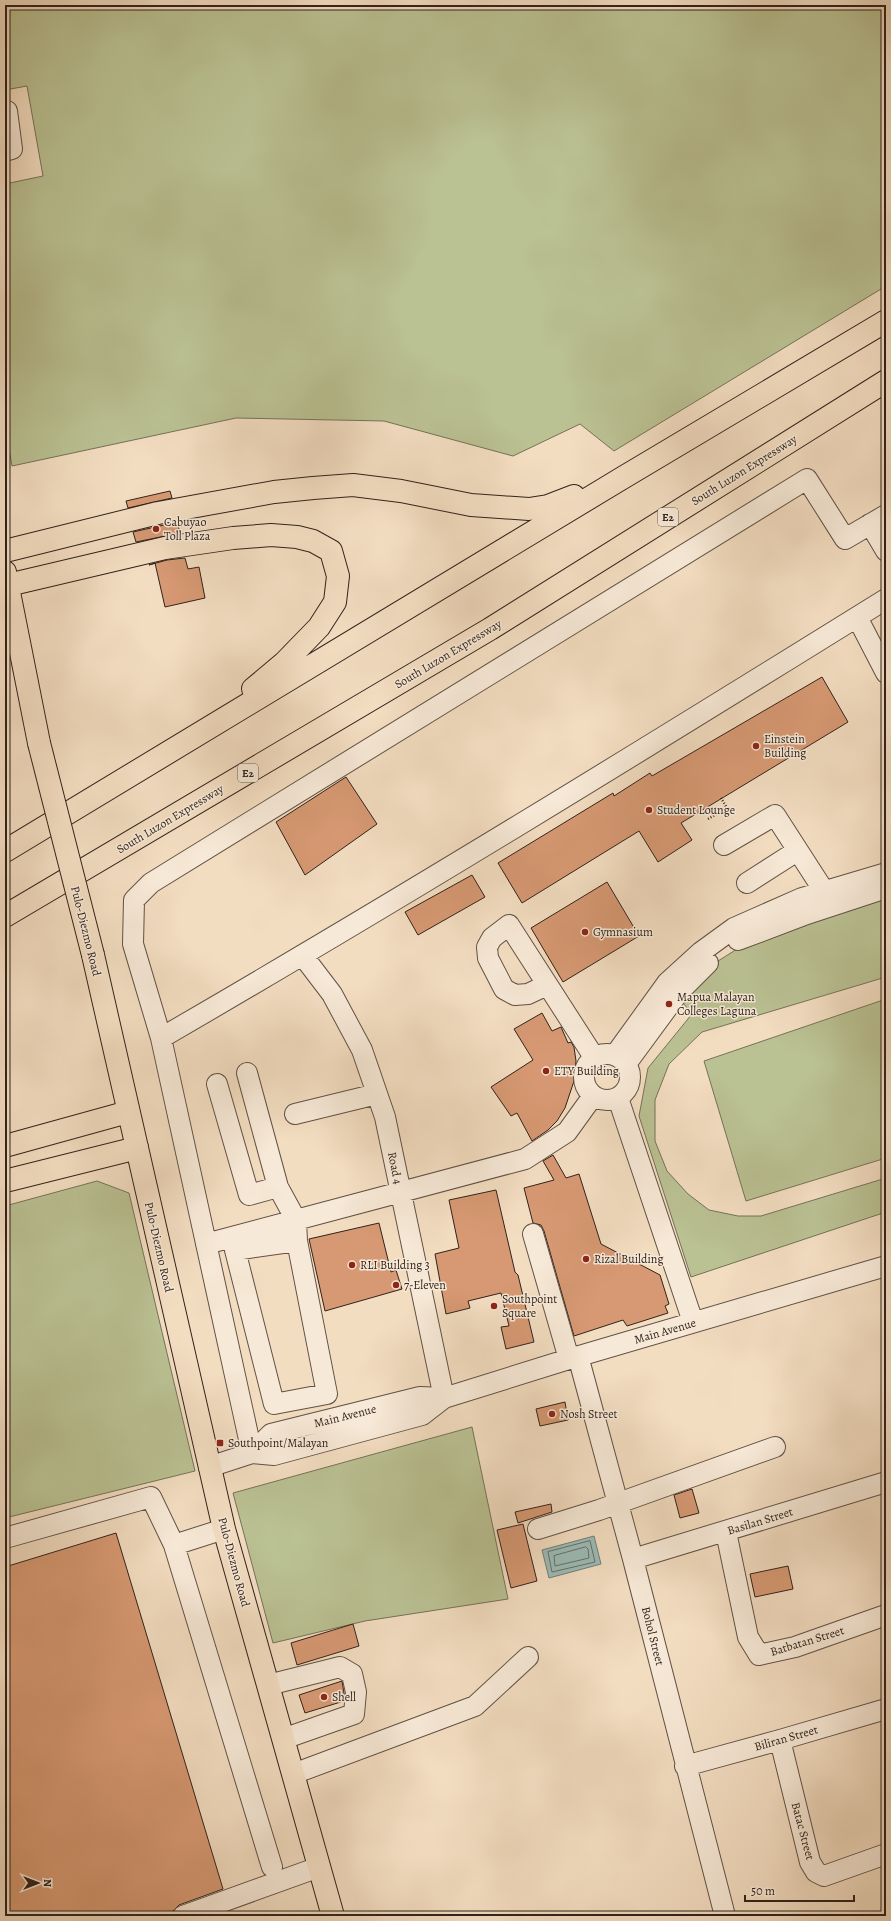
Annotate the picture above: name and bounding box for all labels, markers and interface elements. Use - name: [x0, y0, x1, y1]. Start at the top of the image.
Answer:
- street label: South Luzon Expressway: [688, 431, 801, 509]
- road number: E2: [658, 508, 678, 526]
- place label: Cabuyao Toll Plaza: [164, 514, 211, 544]
- marker: Cabuyao Toll Plaza: [151, 524, 161, 534]
- street label: South Luzon Expressway: [392, 615, 505, 692]
- place label: Einstein Building: [764, 731, 806, 761]
- marker: Einstein Building: [751, 741, 761, 751]
- road number: E2: [238, 764, 258, 782]
- street label: South Luzon Expressway: [114, 780, 227, 857]
- place label: Student Lounge: [657, 802, 735, 818]
- marker: Student Lounge: [644, 805, 654, 815]
- street label: Pulo-Diezmo Road: [67, 884, 105, 978]
- place label: Gymnasium: [593, 924, 653, 940]
- marker: Gymnasium: [580, 927, 590, 937]
- place label: Mapua Malayan Colleges Laguna: [677, 989, 757, 1019]
- marker: Mapua Malayan Colleges Laguna: [664, 999, 674, 1009]
- place label: ETY Building: [554, 1063, 619, 1079]
- marker: ETY Building: [541, 1066, 551, 1076]
- street label: Road 4: [384, 1150, 406, 1186]
- street label: Pulo-Diezmo Road: [141, 1200, 177, 1294]
- place label: Rizal Building: [594, 1251, 663, 1267]
- marker: Rizal Building: [581, 1254, 591, 1264]
- place label: RLI Building 3: [360, 1257, 430, 1273]
- marker: RLI Building 3: [347, 1260, 357, 1270]
- place label: 7-Eleven: [404, 1277, 446, 1293]
- marker: 7-Eleven: [391, 1280, 401, 1290]
- place label: Southpoint Square: [502, 1291, 557, 1321]
- marker: Southpoint Square: [489, 1301, 499, 1311]
- street label: Main Avenue: [632, 1315, 698, 1347]
- street label: Main Avenue: [312, 1401, 378, 1431]
- place label: Nosh Street: [560, 1406, 618, 1422]
- marker: Nosh Street: [547, 1409, 557, 1419]
- place label: Southpoint/Malayan: [228, 1435, 329, 1451]
- marker: Southpoint/Malayan: [215, 1438, 225, 1448]
- street label: Basilan Street: [725, 1503, 795, 1539]
- street label: Pulo-Diezmo Road: [214, 1515, 254, 1609]
- street label: Bohol Street: [638, 1605, 668, 1667]
- street label: Batbatan Street: [768, 1622, 846, 1660]
- place label: Shell: [332, 1689, 356, 1705]
- marker: Shell: [319, 1692, 329, 1702]
- street label: Biliran Street: [752, 1721, 820, 1755]
- street label: Batac Street: [788, 1800, 818, 1862]
- north arrow: [18, 1863, 58, 1903]
- scale bar: [745, 1877, 854, 1903]
- text: N: [40, 1879, 55, 1887]
- text: 50 m: [751, 1883, 775, 1899]

